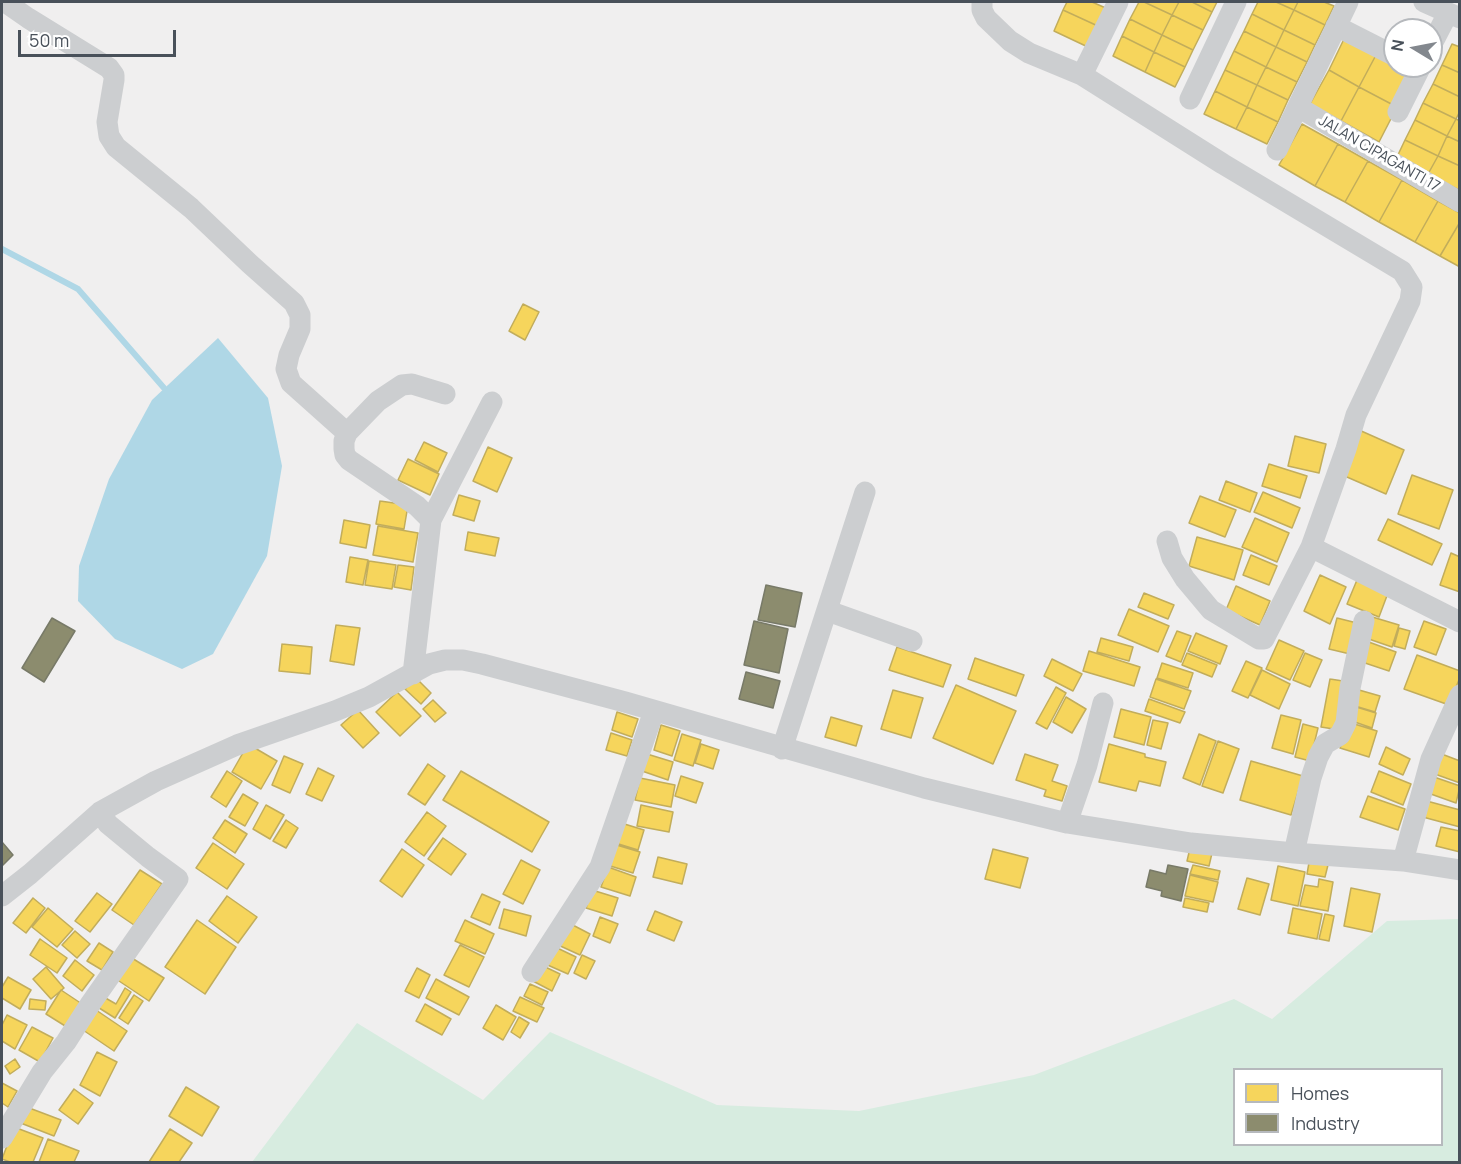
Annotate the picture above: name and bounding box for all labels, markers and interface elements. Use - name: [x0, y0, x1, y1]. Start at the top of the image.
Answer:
- scale bar: [21, 18, 178, 56]
- north arrow: [1383, 18, 1443, 78]
- text: 50 m: [29, 28, 69, 52]
- text: N: [1385, 38, 1409, 53]
- street label: JALAN CIPAGANTI 17: [1315, 112, 1443, 196]
- legend: [1233, 1068, 1443, 1146]
- text: Homes: [1291, 1081, 1349, 1105]
- text: Industry: [1291, 1111, 1360, 1135]

